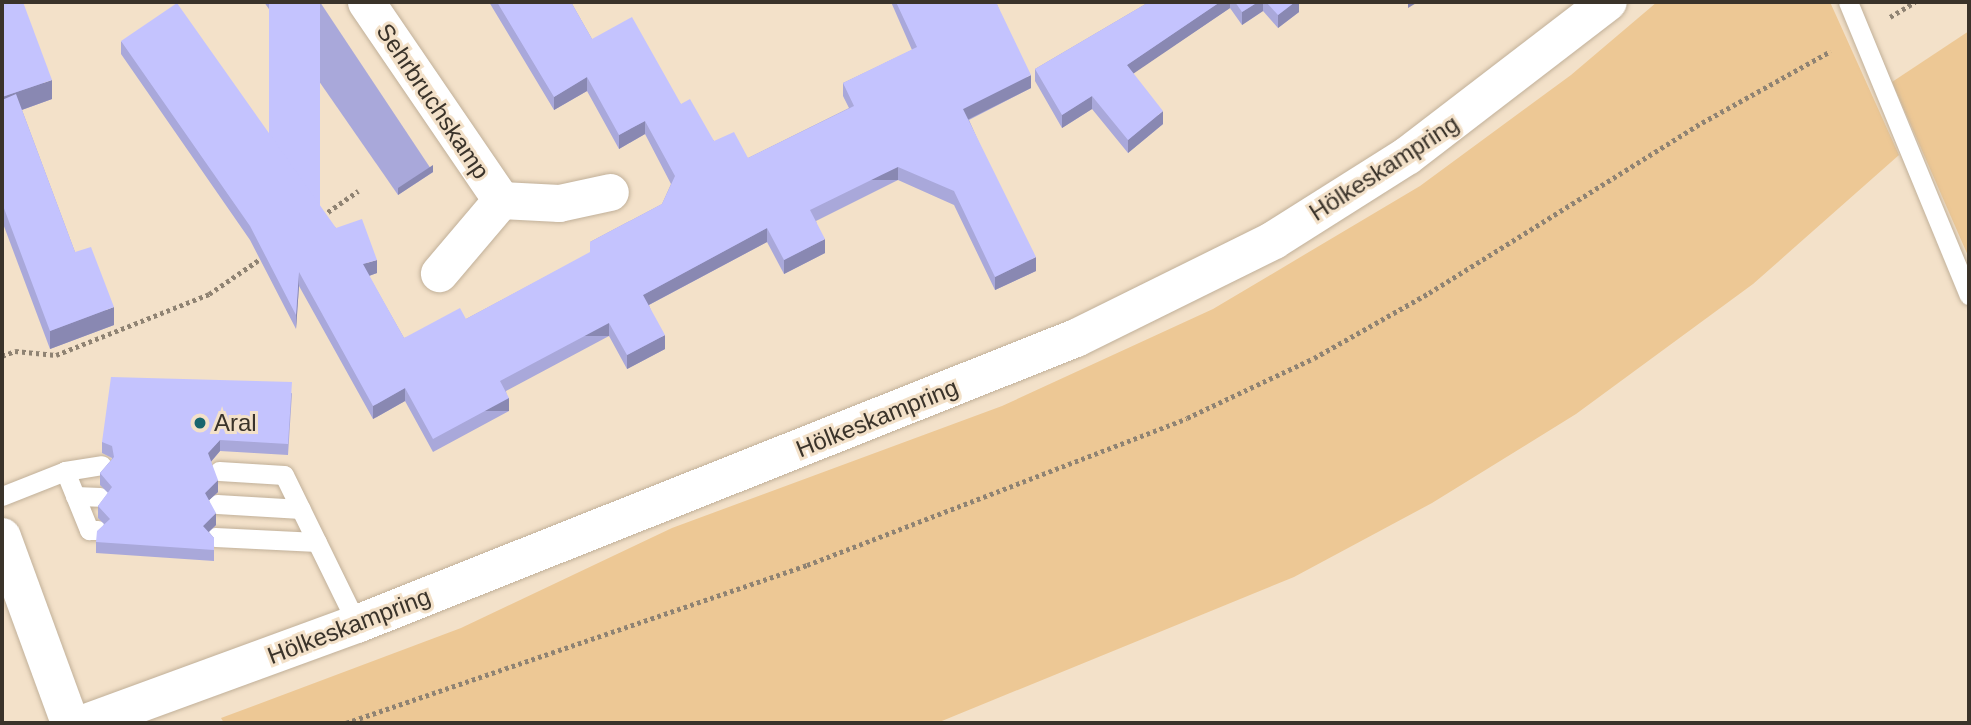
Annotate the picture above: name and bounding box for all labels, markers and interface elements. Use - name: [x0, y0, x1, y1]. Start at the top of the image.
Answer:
- street label: Sehrbruchskamp: [370, 18, 496, 184]
- street label: Hölkeskampring: [1304, 109, 1464, 227]
- street label: Hölkeskampring: [792, 372, 962, 464]
- place label: Aral: [214, 409, 257, 437]
- marker: Aral: [192, 415, 208, 431]
- street label: Hölkeskampring: [264, 582, 434, 670]

